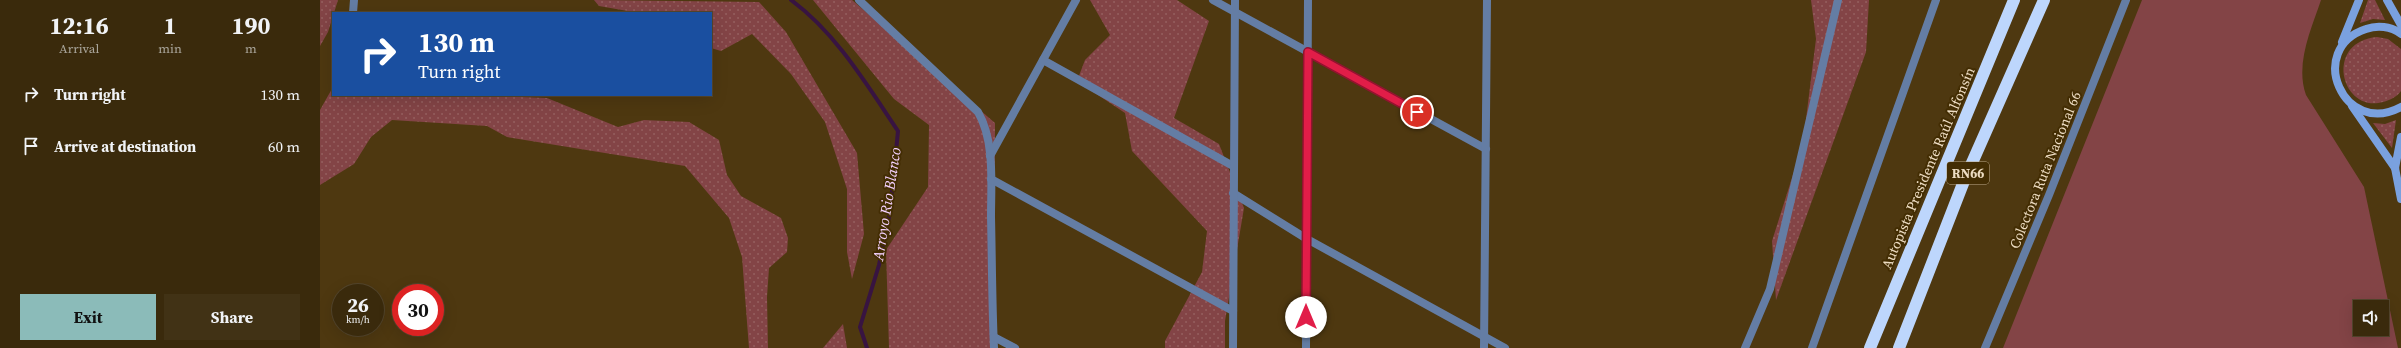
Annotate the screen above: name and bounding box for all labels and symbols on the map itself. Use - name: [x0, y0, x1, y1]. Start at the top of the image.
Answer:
- street label: Autopista Presidente Raúl Alfonsín: [1876, 64, 1980, 272]
- street label: Colectora Ruta Nacional 66: [2004, 88, 2086, 252]
- pin: [1400, 95, 1434, 129]
- water label: Arroyo Rio Blanco: [867, 146, 906, 263]
- road number: RN66: [1947, 162, 1989, 184]
- speed limit sign: 30: [392, 284, 444, 336]
- position arrow: [1285, 296, 1327, 338]

